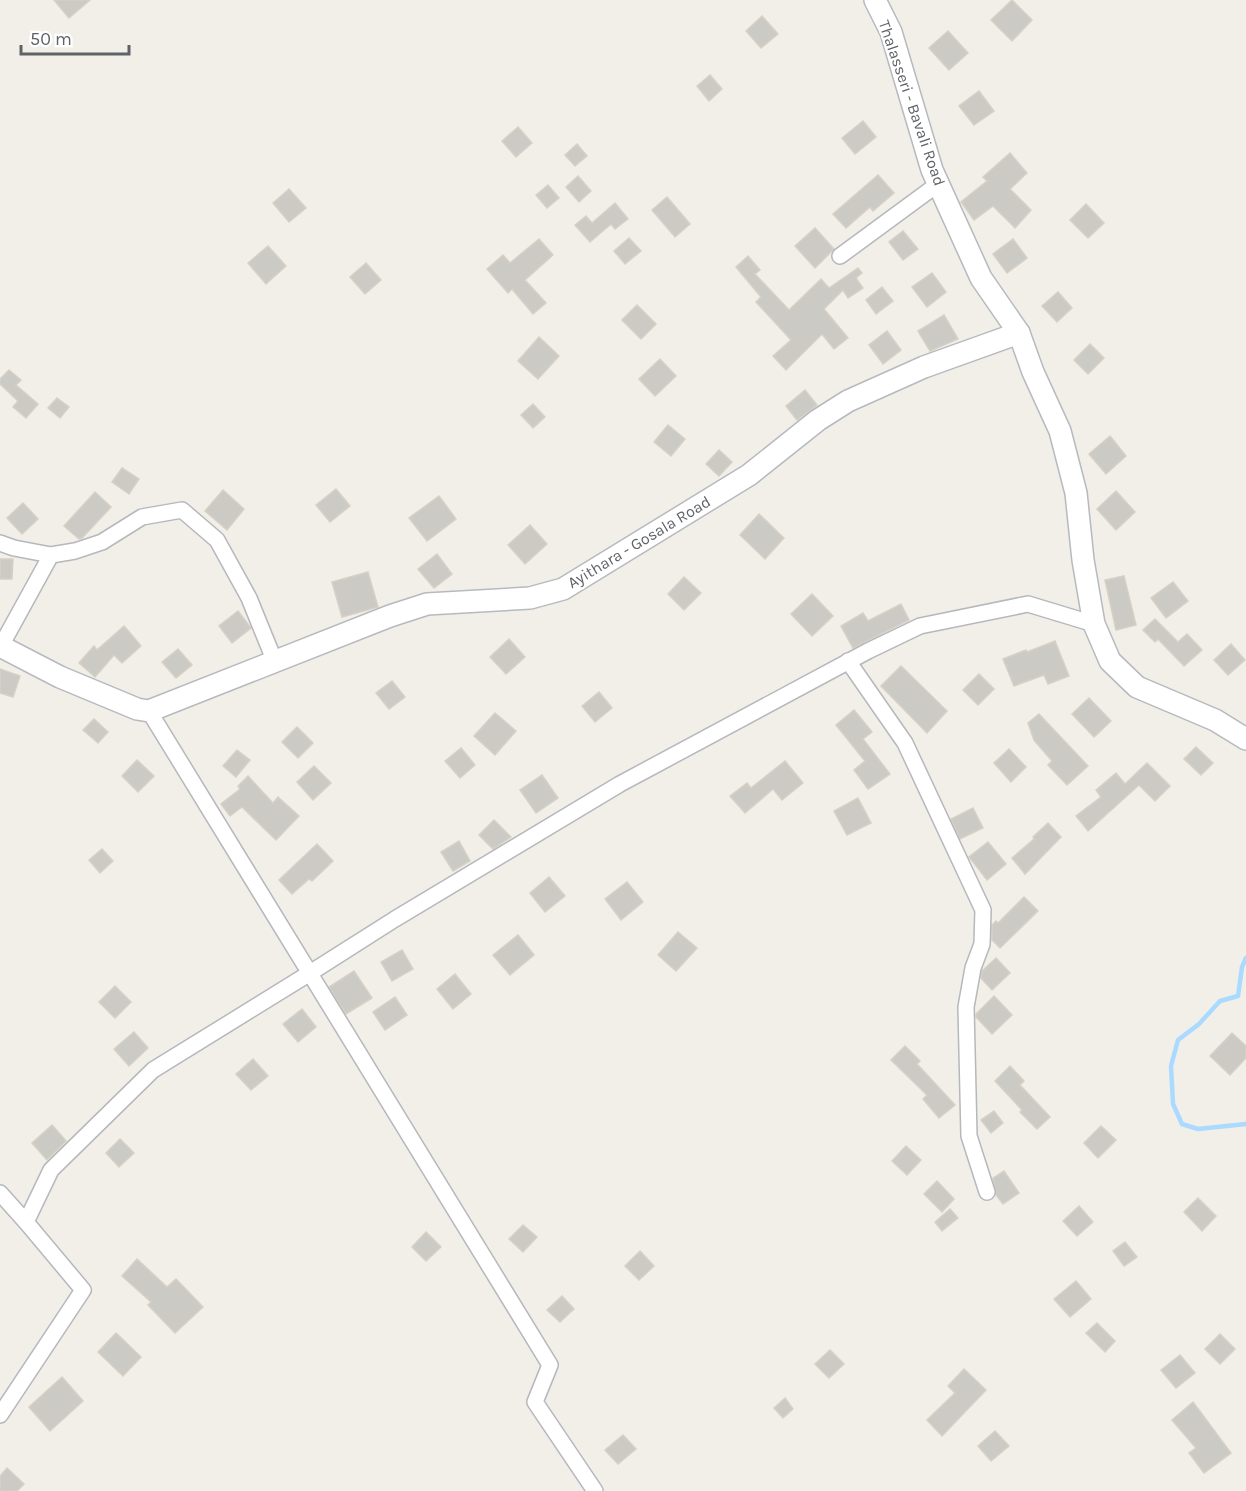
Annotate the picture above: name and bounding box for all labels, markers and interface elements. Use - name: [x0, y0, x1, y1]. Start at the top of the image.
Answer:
- scale bar: [21, 18, 129, 56]
- street label: Thalasseri - Bavali Road: [875, 18, 949, 188]
- text: 50 m: [30, 28, 72, 50]
- street label: Ayithara - Gosala Road: [564, 492, 714, 592]

